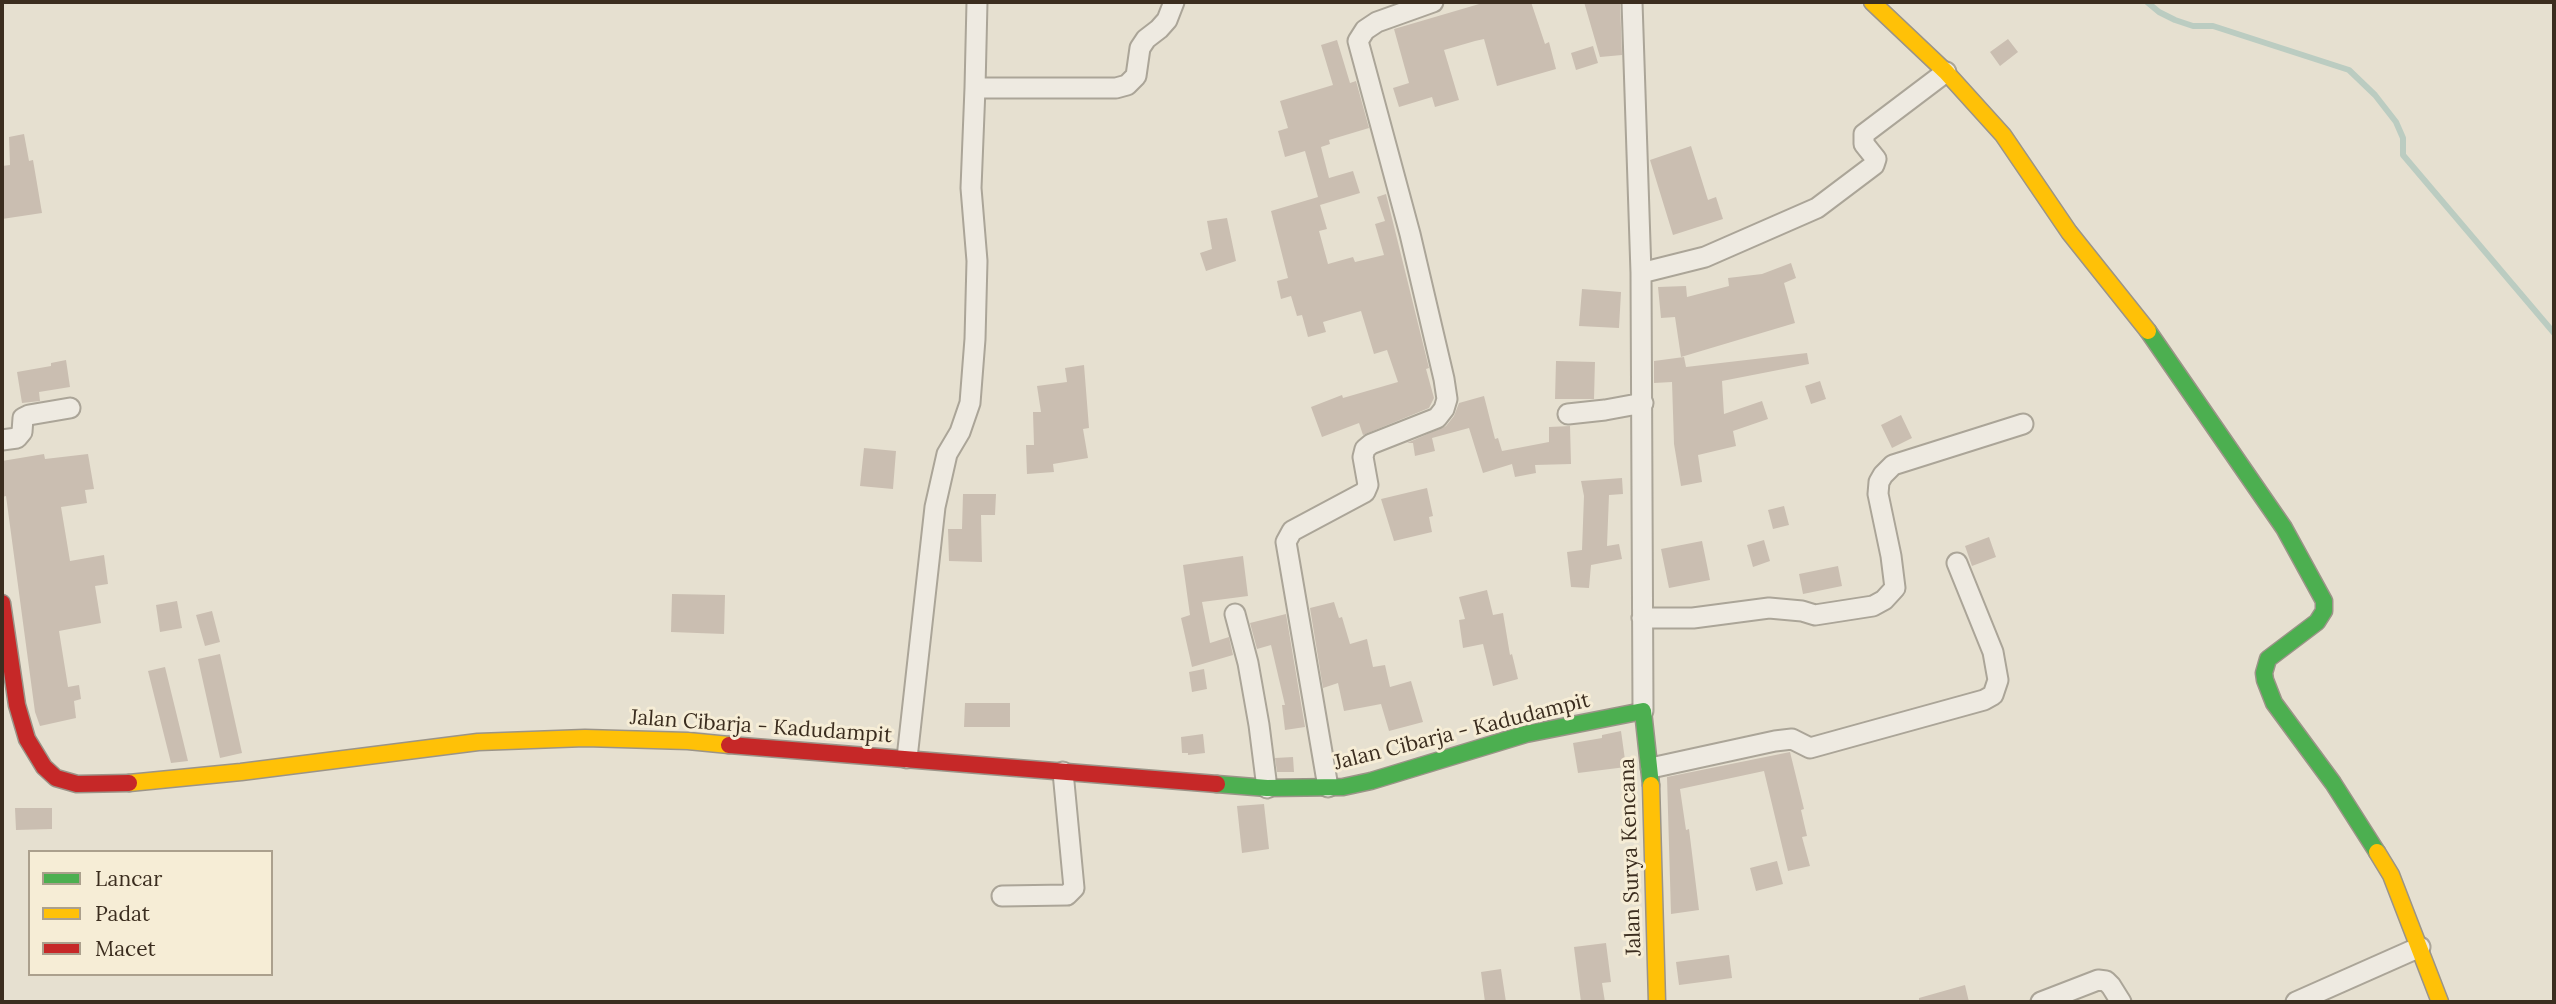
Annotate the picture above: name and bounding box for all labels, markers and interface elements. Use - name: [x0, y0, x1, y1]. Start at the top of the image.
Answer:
- street label: Jalan Cibarja - Kadudampit: [1331, 688, 1593, 776]
- street label: Jalan Cibarja - Kadudampit: [629, 705, 893, 749]
- street label: Jalan Surya Kencana: [1615, 758, 1647, 956]
- legend: [28, 850, 273, 976]
- text: Lancar: [95, 865, 162, 892]
- text: Padat: [95, 900, 150, 927]
- text: Macet: [95, 935, 156, 962]

